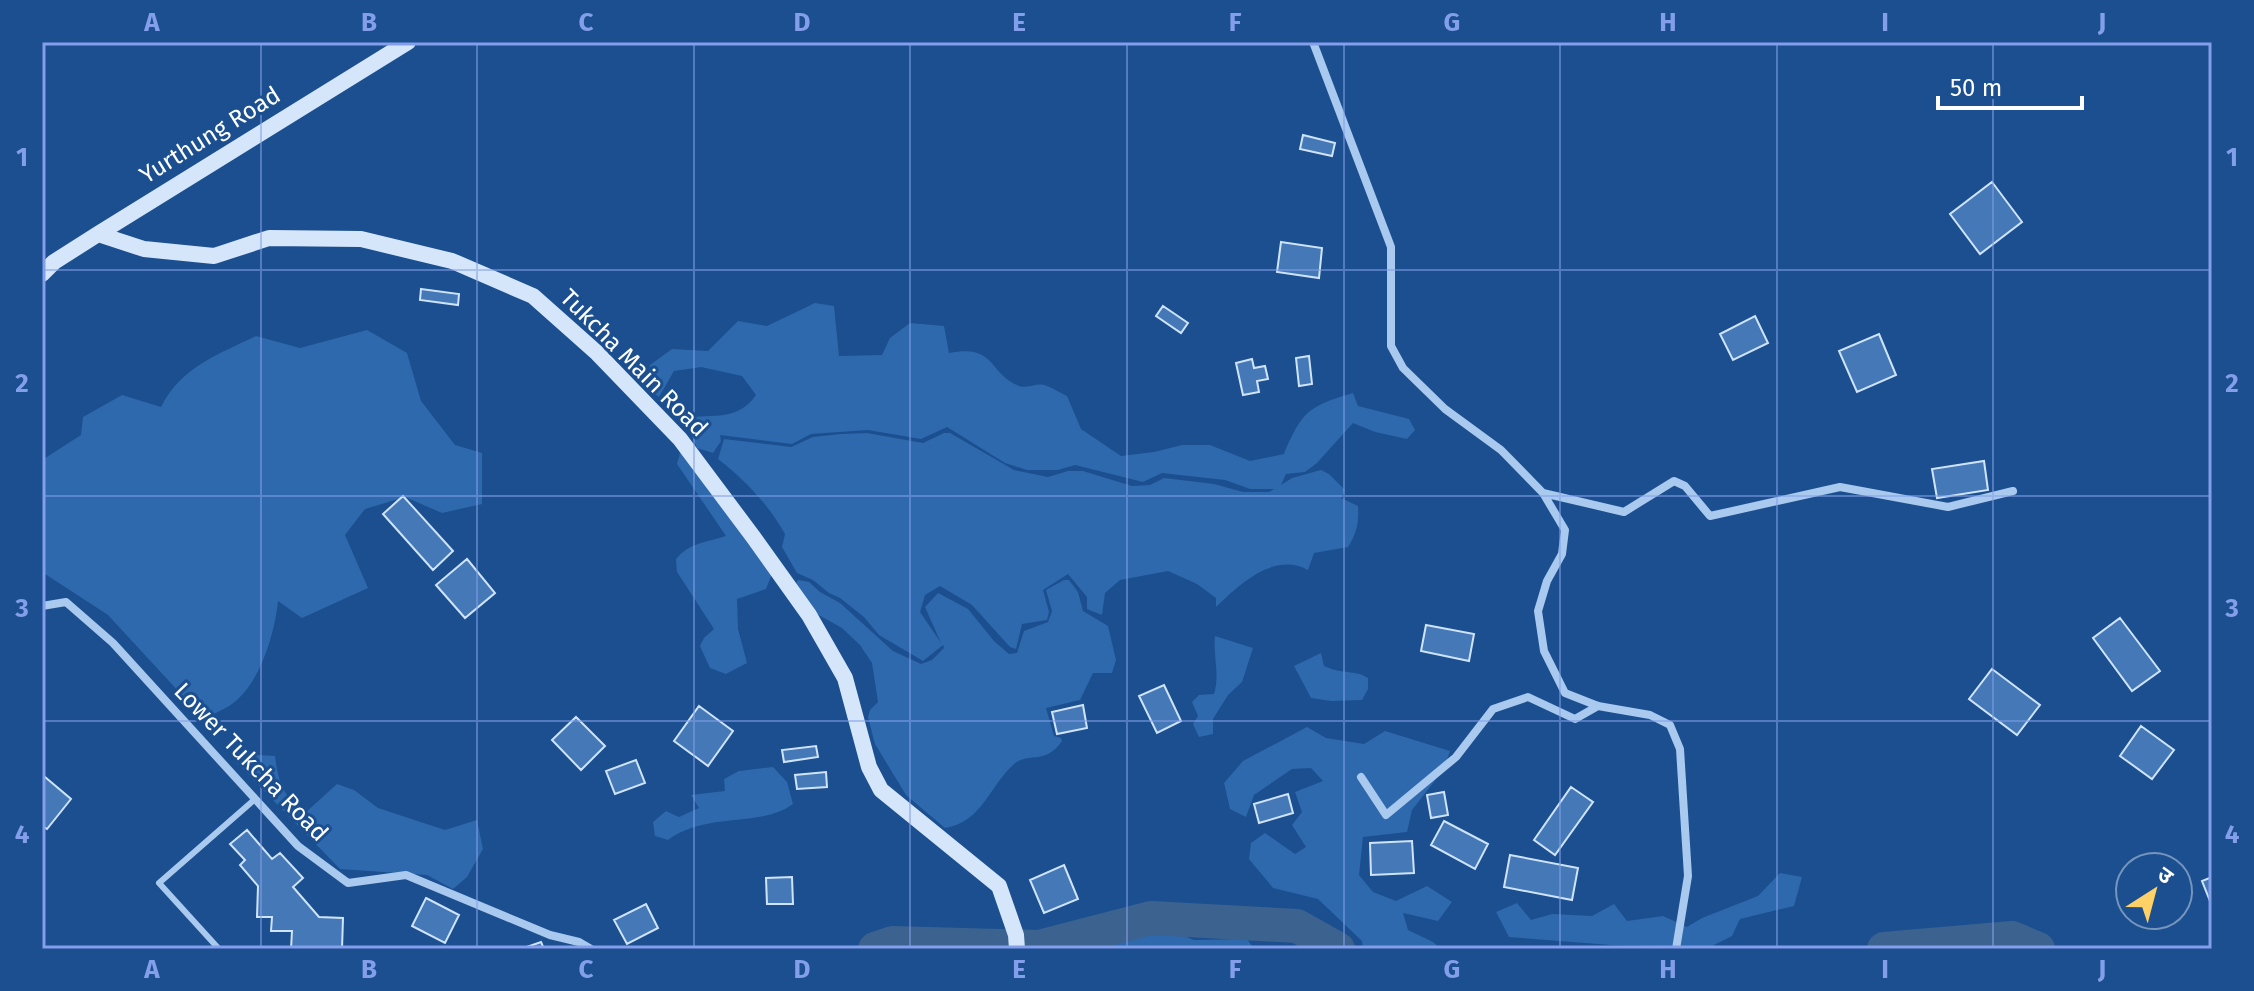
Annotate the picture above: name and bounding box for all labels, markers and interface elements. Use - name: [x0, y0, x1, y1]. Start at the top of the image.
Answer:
- text: A: [143, 7, 160, 38]
- text: B: [361, 7, 377, 38]
- text: C: [579, 7, 594, 38]
- text: D: [794, 7, 811, 38]
- text: E: [1012, 7, 1026, 38]
- text: F: [1229, 7, 1242, 38]
- text: G: [1444, 7, 1460, 38]
- text: H: [1659, 7, 1677, 38]
- text: I: [1881, 7, 1889, 38]
- text: J: [2097, 7, 2106, 38]
- scale bar: [1938, 60, 2082, 110]
- text: 50 m: [1950, 74, 2002, 102]
- street label: Yurthung Road: [135, 81, 285, 189]
- text: 1: [16, 142, 28, 173]
- text: 1: [2226, 142, 2238, 173]
- street label: Tukcha Main Road: [555, 284, 713, 442]
- text: 2: [15, 368, 29, 399]
- text: 2: [2225, 368, 2239, 399]
- text: 3: [14, 593, 29, 624]
- text: 3: [2224, 593, 2239, 624]
- street label: Lower Tukcha Road: [168, 677, 334, 847]
- text: 4: [15, 819, 30, 850]
- text: 4: [2225, 819, 2240, 850]
- north arrow: [2114, 851, 2194, 931]
- text: उ: [2152, 861, 2180, 891]
- text: A: [143, 954, 160, 985]
- text: B: [361, 954, 377, 985]
- text: C: [579, 954, 594, 985]
- text: D: [794, 954, 811, 985]
- text: E: [1012, 954, 1026, 985]
- text: F: [1229, 954, 1242, 985]
- text: G: [1444, 954, 1460, 985]
- text: H: [1659, 954, 1677, 985]
- text: I: [1881, 954, 1889, 985]
- text: J: [2097, 954, 2106, 985]

